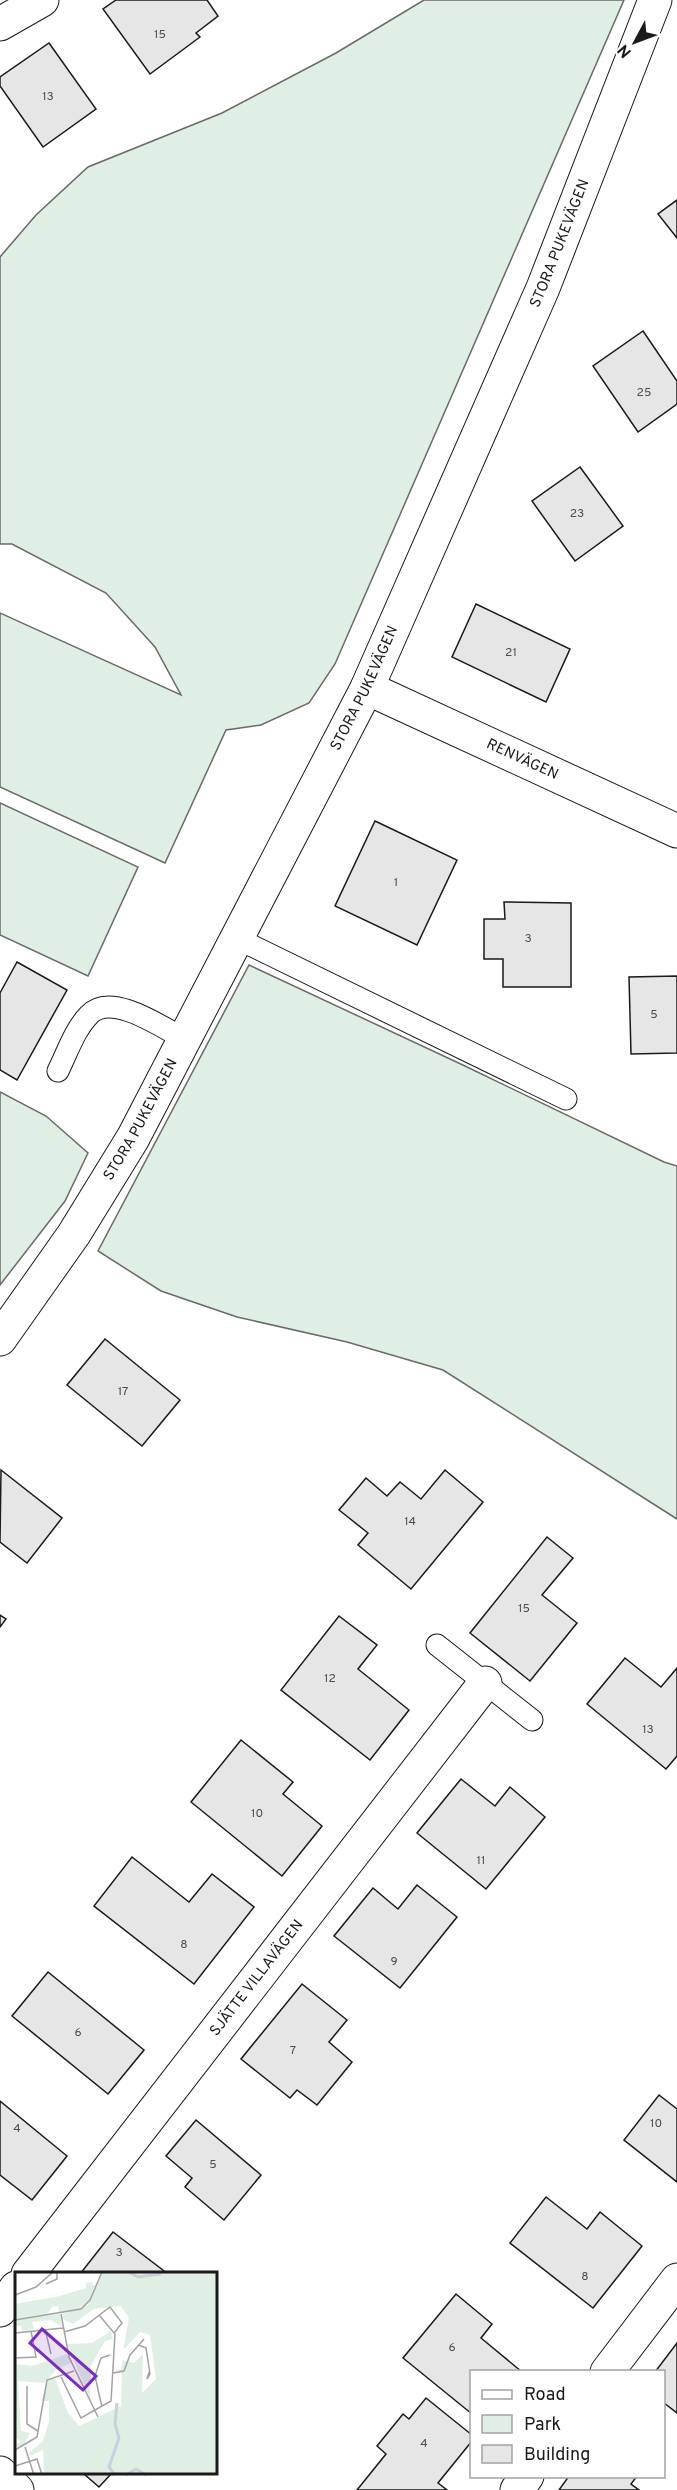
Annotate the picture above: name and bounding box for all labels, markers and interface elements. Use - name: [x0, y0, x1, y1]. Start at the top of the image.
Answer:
- north arrow: [605, 12, 665, 72]
- house number: 15: [154, 27, 166, 43]
- text: N: [614, 40, 637, 61]
- house number: 13: [42, 89, 54, 105]
- street label: STORA PUKEVÄGEN: [526, 177, 594, 311]
- house number: 25: [637, 385, 651, 401]
- house number: 23: [570, 506, 584, 522]
- street label: STORA PUKEVÄGEN: [326, 623, 403, 754]
- house number: 21: [505, 645, 517, 661]
- street label: RENVÄGEN: [483, 735, 561, 784]
- house number: 1: [394, 875, 398, 891]
- house number: 3: [524, 931, 532, 947]
- house number: 5: [650, 1007, 658, 1023]
- street label: STORA PUKEVÄGEN: [100, 1055, 182, 1184]
- house number: 17: [118, 1384, 128, 1400]
- house number: 14: [404, 1514, 416, 1530]
- house number: 15: [518, 1601, 530, 1617]
- house number: 12: [324, 1671, 336, 1687]
- house number: 13: [642, 1722, 654, 1738]
- house number: 10: [251, 1806, 263, 1822]
- house number: 11: [477, 1853, 485, 1869]
- street label: SJÄTTE VILLAVÄGEN: [206, 1916, 308, 2040]
- house number: 8: [180, 1937, 188, 1953]
- house number: 9: [390, 1954, 398, 1970]
- house number: 6: [74, 2025, 82, 2041]
- house number: 7: [290, 2043, 296, 2059]
- house number: 10: [650, 2116, 662, 2132]
- house number: 4: [13, 2121, 21, 2137]
- house number: 5: [209, 2157, 217, 2173]
- house number: 3: [115, 2245, 123, 2261]
- house number: 8: [581, 2269, 589, 2285]
- inset map: [15, 2272, 218, 2475]
- house number: 6: [448, 2340, 456, 2356]
- legend: [470, 2370, 665, 2478]
- text: Road: [524, 2384, 566, 2407]
- text: Park: [524, 2414, 561, 2437]
- house number: 4: [420, 2436, 428, 2452]
- text: Building: [524, 2444, 590, 2467]

